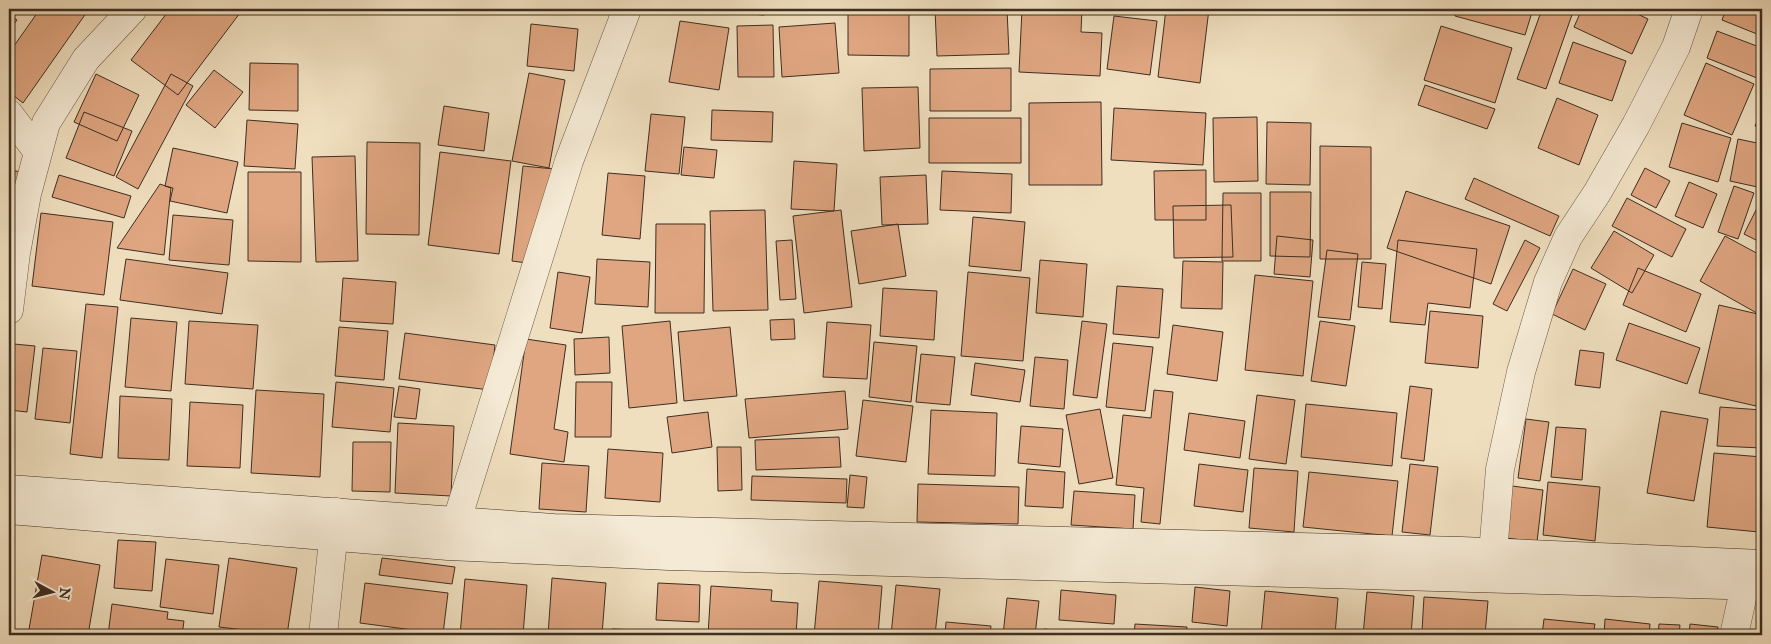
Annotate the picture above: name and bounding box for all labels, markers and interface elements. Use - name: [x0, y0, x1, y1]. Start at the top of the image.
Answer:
- north arrow: [28, 566, 78, 616]
- text: N: [55, 587, 74, 601]

